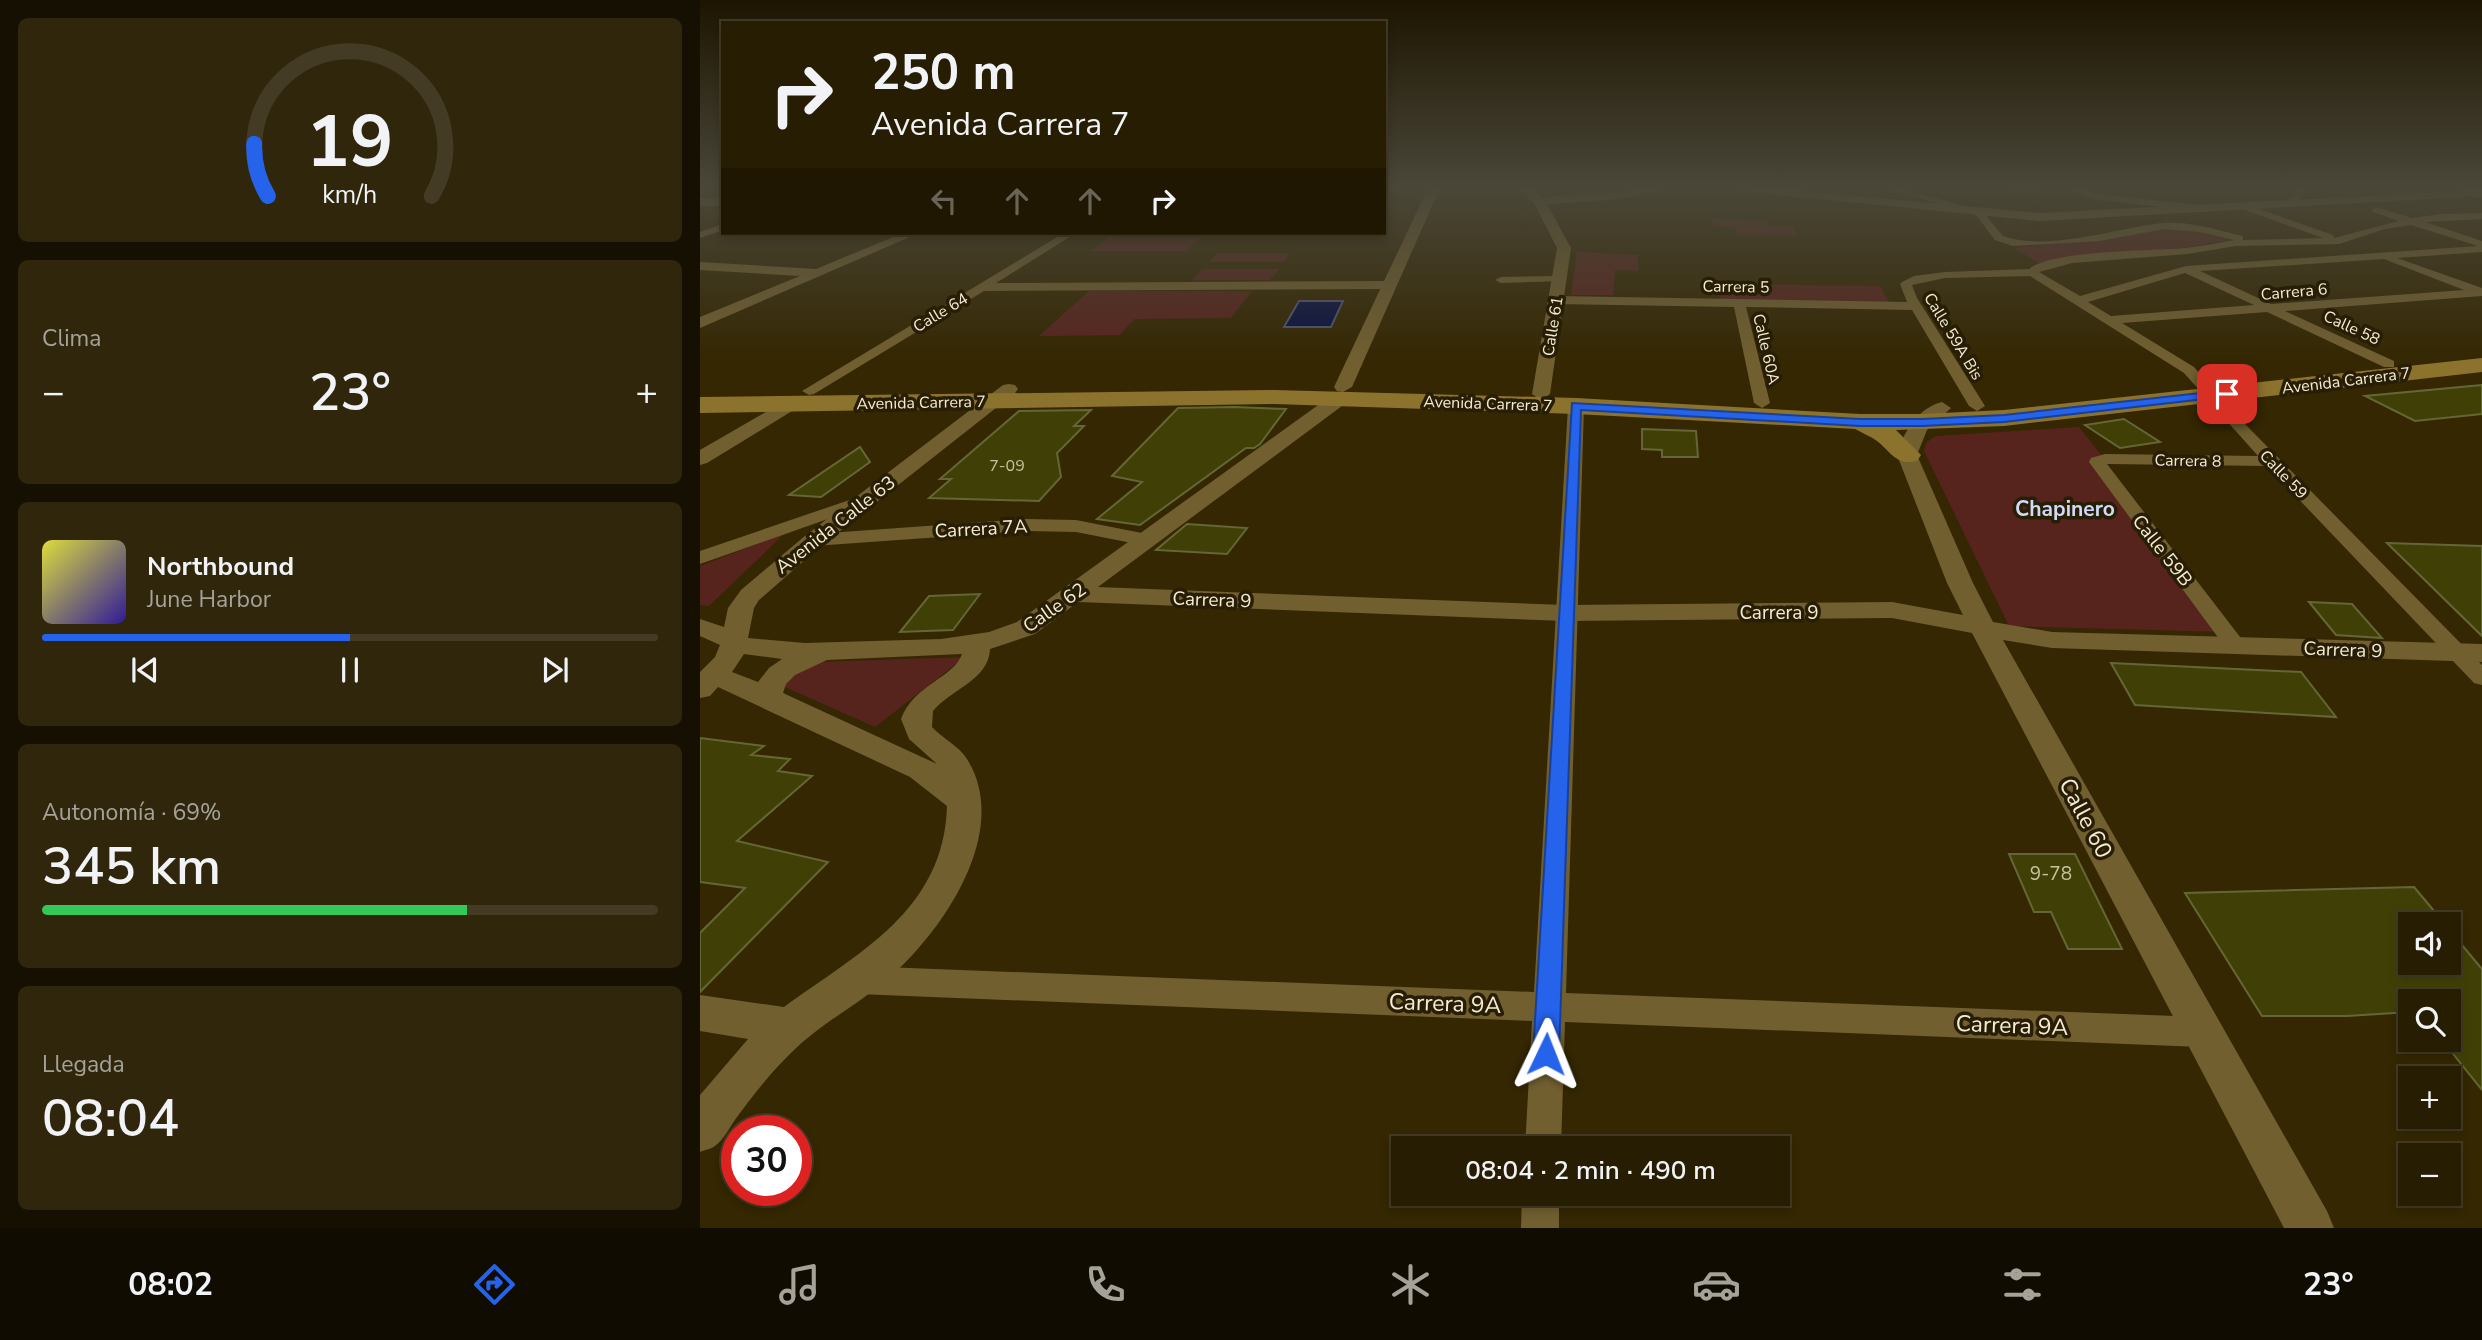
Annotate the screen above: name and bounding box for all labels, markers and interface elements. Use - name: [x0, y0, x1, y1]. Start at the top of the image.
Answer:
- text: 250 m: [871, 39, 1015, 106]
- icon: right: [756, 49, 847, 140]
- text: 19: [306, 92, 394, 192]
- text: Avenida Carrera 7: [871, 103, 1130, 146]
- text: km/h: [322, 178, 378, 212]
- icon: left: [925, 182, 963, 220]
- icon: ahead: [998, 182, 1036, 220]
- icon: ahead: [1071, 182, 1109, 220]
- icon: right: [1144, 182, 1182, 220]
- street label: Carrera 5: [1702, 275, 1770, 299]
- street label: Carrera 6: [2260, 278, 2328, 306]
- street label: Calle 64: [909, 288, 972, 338]
- street label: Calle 59A Bis: [1918, 289, 1988, 384]
- street label: Calle 61: [1537, 295, 1569, 358]
- street label: Calle 58: [2320, 305, 2384, 351]
- street label: Calle 60A: [1747, 312, 1785, 387]
- text: Clima: [42, 323, 102, 354]
- text: 23°: [309, 357, 391, 428]
- street label: Avenida Carrera 7: [2281, 362, 2412, 400]
- pin: [2197, 364, 2257, 424]
- text: −: [42, 367, 65, 418]
- text: +: [635, 367, 658, 418]
- icon: arrive: [2208, 375, 2246, 413]
- street label: Avenida Carrera 7: [856, 391, 986, 415]
- street label: Avenida Carrera 7: [1423, 391, 1553, 417]
- street label: Calle 59: [2254, 445, 2312, 504]
- street label: Carrera 8: [2154, 449, 2222, 473]
- house number: 7-09: [989, 455, 1025, 477]
- street label: Avenida Calle 63: [770, 470, 901, 580]
- district label: Chapinero: [2015, 495, 2115, 523]
- street label: Calle 59B: [2126, 509, 2198, 592]
- street label: Carrera 7A: [934, 514, 1028, 544]
- text: Northbound: [147, 549, 294, 584]
- street label: Calle 62: [1018, 577, 1091, 639]
- text: June Harbor: [147, 584, 271, 615]
- street label: Carrera 9: [1172, 586, 1252, 614]
- street label: Carrera 9: [1739, 600, 1819, 626]
- street label: Carrera 9: [2303, 636, 2383, 664]
- icon: previous: [126, 651, 164, 689]
- icon: pause: [331, 651, 369, 689]
- icon: next: [536, 651, 574, 689]
- street label: Calle 60: [2052, 773, 2120, 864]
- text: Autonomía · 69%: [42, 797, 222, 828]
- text: 345 km: [42, 831, 221, 902]
- house number: 9-78: [2030, 861, 2072, 887]
- map controls: [2398, 912, 2461, 1206]
- button: sound: [2398, 912, 2461, 975]
- street label: Carrera 9A: [1388, 986, 1502, 1021]
- button: search: [2398, 989, 2461, 1052]
- street label: Carrera 9A: [1955, 1008, 2069, 1043]
- position arrow: [1509, 1017, 1583, 1091]
- text: Llegada: [42, 1049, 125, 1080]
- button: +: [2398, 1066, 2461, 1129]
- text: 08:04: [42, 1083, 179, 1154]
- speed limit sign: 30: [721, 1115, 812, 1206]
- button: −: [2398, 1143, 2461, 1206]
- text: 08:04 · 2 min · 490 m: [1465, 1153, 1716, 1188]
- icon: directions: [470, 1260, 519, 1309]
- icon: music: [775, 1260, 824, 1309]
- icon: phone: [1081, 1260, 1130, 1309]
- icon: climate: [1386, 1260, 1435, 1309]
- icon: car: [1692, 1260, 1741, 1309]
- icon: filters: [1998, 1260, 2047, 1309]
- text: 08:02: [128, 1263, 213, 1306]
- text: 23°: [2303, 1263, 2354, 1306]

